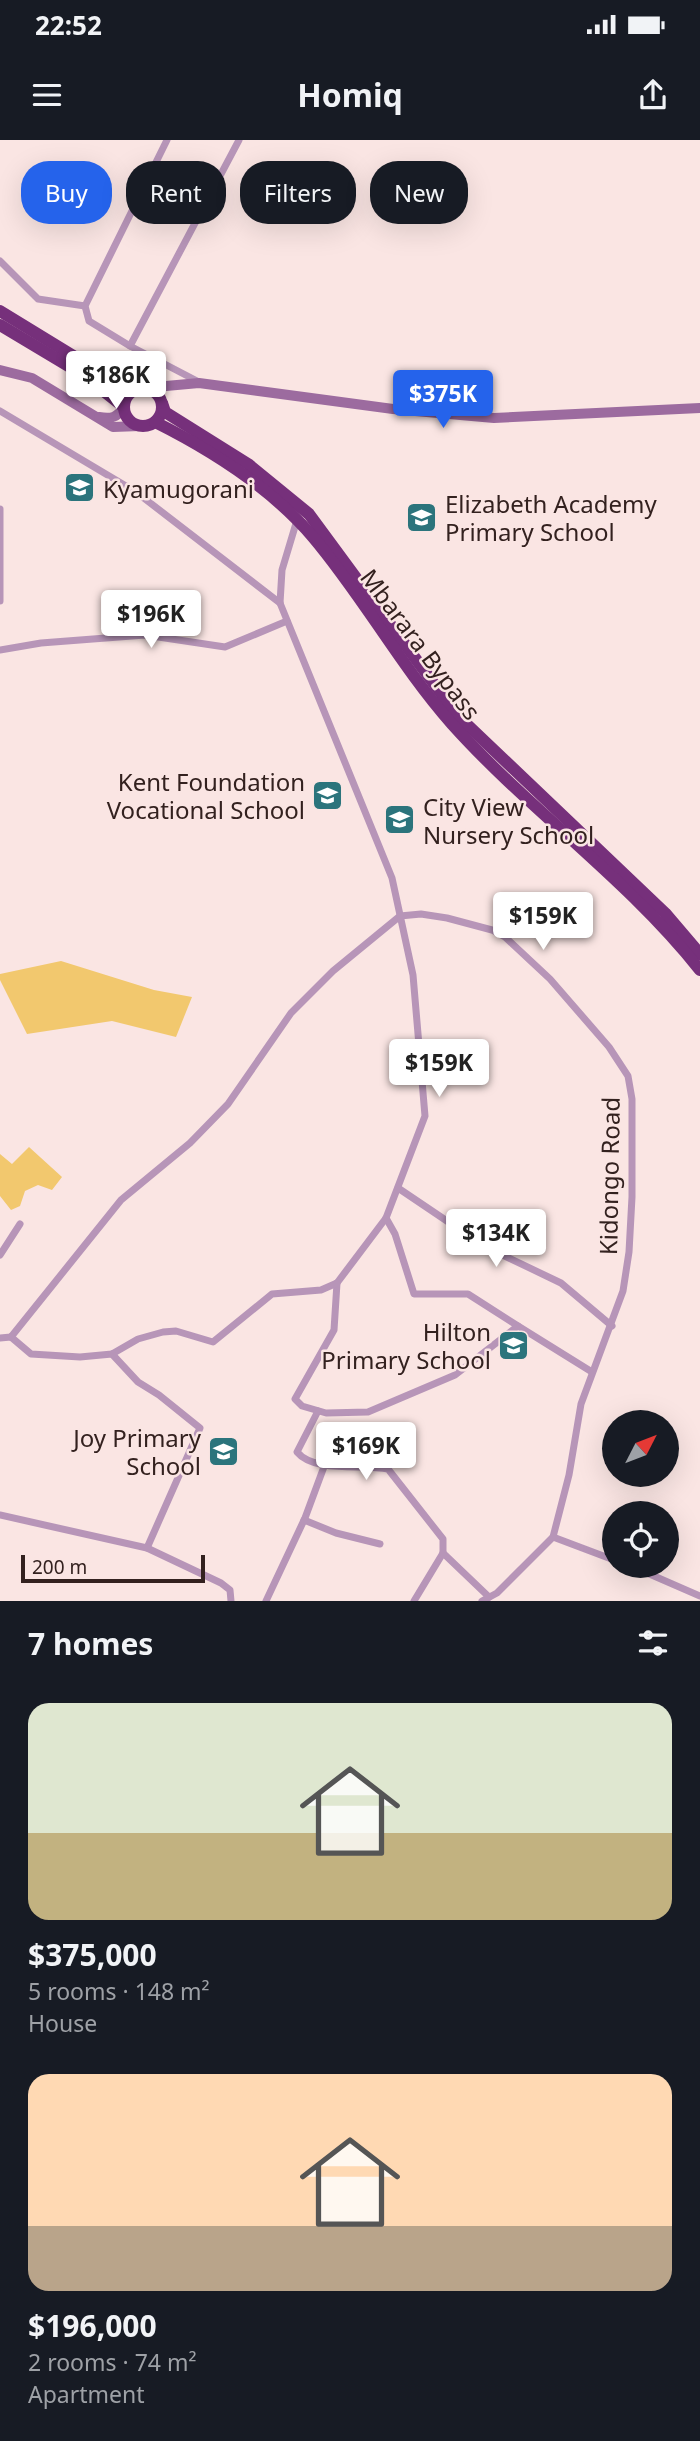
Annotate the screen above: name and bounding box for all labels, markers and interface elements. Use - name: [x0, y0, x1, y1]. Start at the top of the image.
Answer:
- text: 22:52: [35, 7, 102, 43]
- text: Homiq: [297, 73, 403, 116]
- icon: menu: [28, 76, 66, 114]
- icon: share: [634, 76, 672, 114]
- chip: Buy: [21, 161, 112, 224]
- chip: Rent: [126, 161, 226, 224]
- chip: Filters: [240, 161, 356, 224]
- chip: New: [370, 161, 468, 224]
- pin: $186K: [67, 352, 165, 411]
- text: $186K: [82, 358, 150, 390]
- pin: $375K: [394, 370, 492, 430]
- text: $375K: [409, 377, 477, 409]
- school or university icon: Kyamugorani: [63, 471, 97, 505]
- place label: Kyamugorani: [103, 472, 254, 505]
- place label: Elizabeth Academy Primary School: [445, 487, 658, 548]
- school or university icon: Elizabeth Academy Primary School: [405, 500, 439, 534]
- street label: Mbarara Bypass: [353, 562, 489, 726]
- pin: $196K: [102, 590, 200, 650]
- text: $196K: [117, 597, 185, 629]
- place label: Kent Foundation Vocational School: [107, 765, 305, 826]
- school or university icon: Kent Foundation Vocational School: [311, 778, 345, 812]
- place label: City View Nursery School: [423, 790, 594, 851]
- school or university icon: City View Nursery School: [383, 803, 417, 837]
- pin: $159K: [494, 892, 592, 952]
- text: $159K: [509, 899, 577, 931]
- pin: $159K: [390, 1040, 488, 1099]
- text: $159K: [405, 1046, 473, 1078]
- street label: Kidongo Road: [591, 1097, 627, 1255]
- pin: $134K: [447, 1210, 545, 1269]
- text: $134K: [462, 1216, 530, 1248]
- place label: Hilton Primary School: [321, 1315, 491, 1376]
- school or university icon: Hilton Primary School: [497, 1328, 531, 1362]
- north arrow: [602, 1410, 679, 1488]
- map controls: [602, 1410, 679, 1578]
- place label: Joy Primary School: [71, 1421, 202, 1482]
- pin: $169K: [317, 1422, 415, 1482]
- text: $169K: [332, 1429, 400, 1461]
- school or university icon: Joy Primary School: [207, 1434, 241, 1468]
- button: locate: [602, 1501, 679, 1578]
- scale bar: [21, 1552, 205, 1584]
- text: 200 m: [32, 1554, 87, 1580]
- text: 7 homes: [28, 1623, 153, 1664]
- icon: filters: [634, 1624, 672, 1662]
- icon: home: [287, 1748, 413, 1874]
- text: $375,000: [28, 1934, 157, 1975]
- text: 5 rooms · 148 m²: [28, 1975, 210, 2007]
- text: House: [28, 2007, 97, 2039]
- icon: home: [287, 2119, 413, 2245]
- text: $196,000: [28, 2305, 157, 2346]
- text: 2 rooms · 74 m²: [28, 2346, 197, 2378]
- text: Apartment: [28, 2378, 145, 2410]

